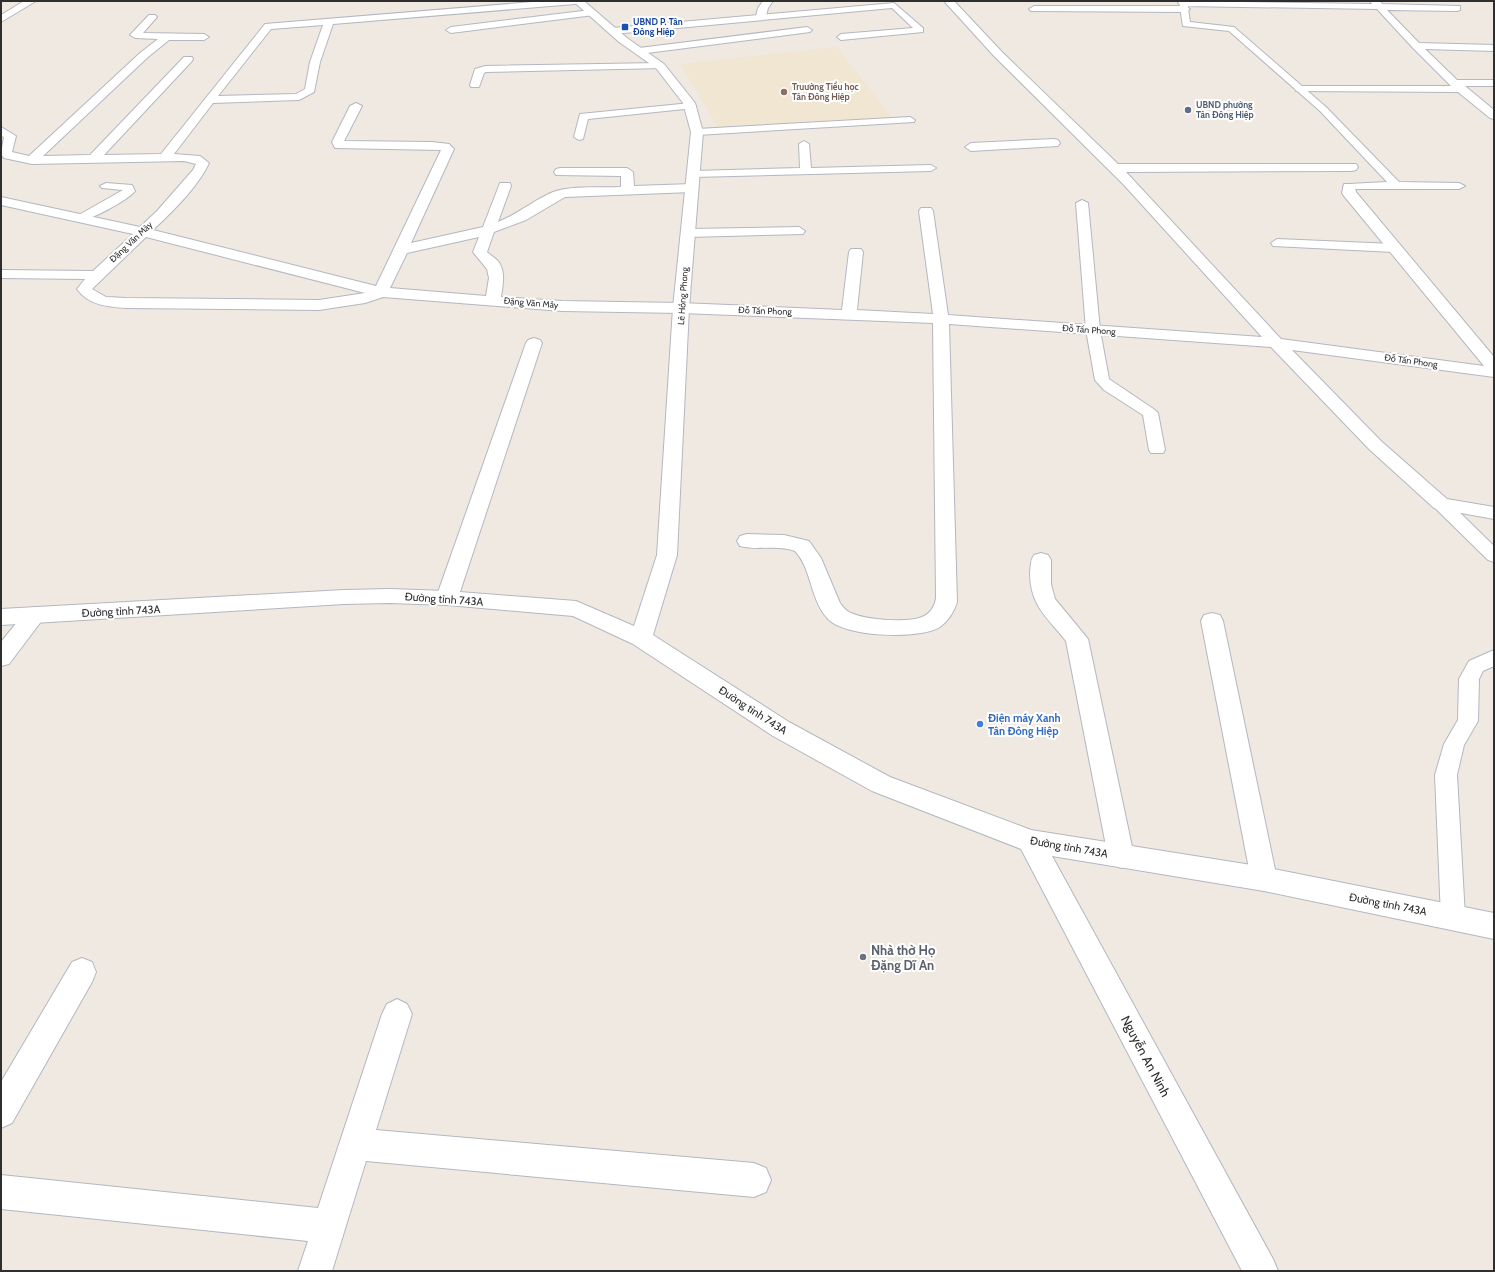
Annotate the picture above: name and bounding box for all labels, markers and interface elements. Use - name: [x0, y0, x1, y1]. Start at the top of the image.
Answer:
- place label: UBND P. Tân Đông Hiệp: [633, 16, 683, 37]
- marker: UBND P. Tân Đông Hiệp: [620, 22, 630, 32]
- place label: Truường Tiểu học Tân Đông Hiệp: [792, 81, 859, 102]
- marker: Truường Tiểu học Tân Đông Hiệp: [779, 87, 789, 97]
- place label: UBND phường Tân Đông Hiệp: [1196, 99, 1254, 120]
- marker: UBND phường Tân Đông Hiệp: [1183, 105, 1193, 115]
- street label: Đặng Văn Mây: [107, 219, 155, 264]
- street label: Lê Hồng Phong: [675, 266, 690, 325]
- street label: Đặng Văn Mây: [503, 295, 559, 310]
- street label: Đỗ Tấn Phong: [738, 304, 793, 317]
- street label: Đỗ Tấn Phong: [1062, 322, 1117, 337]
- street label: Đỗ Tấn Phong: [1384, 351, 1439, 370]
- street label: Đường tỉnh 743A: [404, 589, 484, 609]
- street label: Đường tỉnh 743A: [81, 602, 161, 620]
- street label: Đường tỉnh 743A: [716, 683, 790, 737]
- place label: Điện máy Xanh Tân Đông Hiệp: [988, 711, 1061, 738]
- marker: Điện máy Xanh Tân Đông Hiệp: [975, 719, 985, 729]
- street label: Đường tỉnh 743A: [1029, 833, 1109, 861]
- street label: Đường tỉnh 743A: [1348, 890, 1428, 918]
- place label: Nhà thờ Họ Đặng Dĩ An: [871, 942, 936, 973]
- marker: Nhà thờ Họ Đặng Dĩ An: [858, 952, 868, 962]
- street label: Nguyễn An Ninh: [1118, 1013, 1174, 1099]

